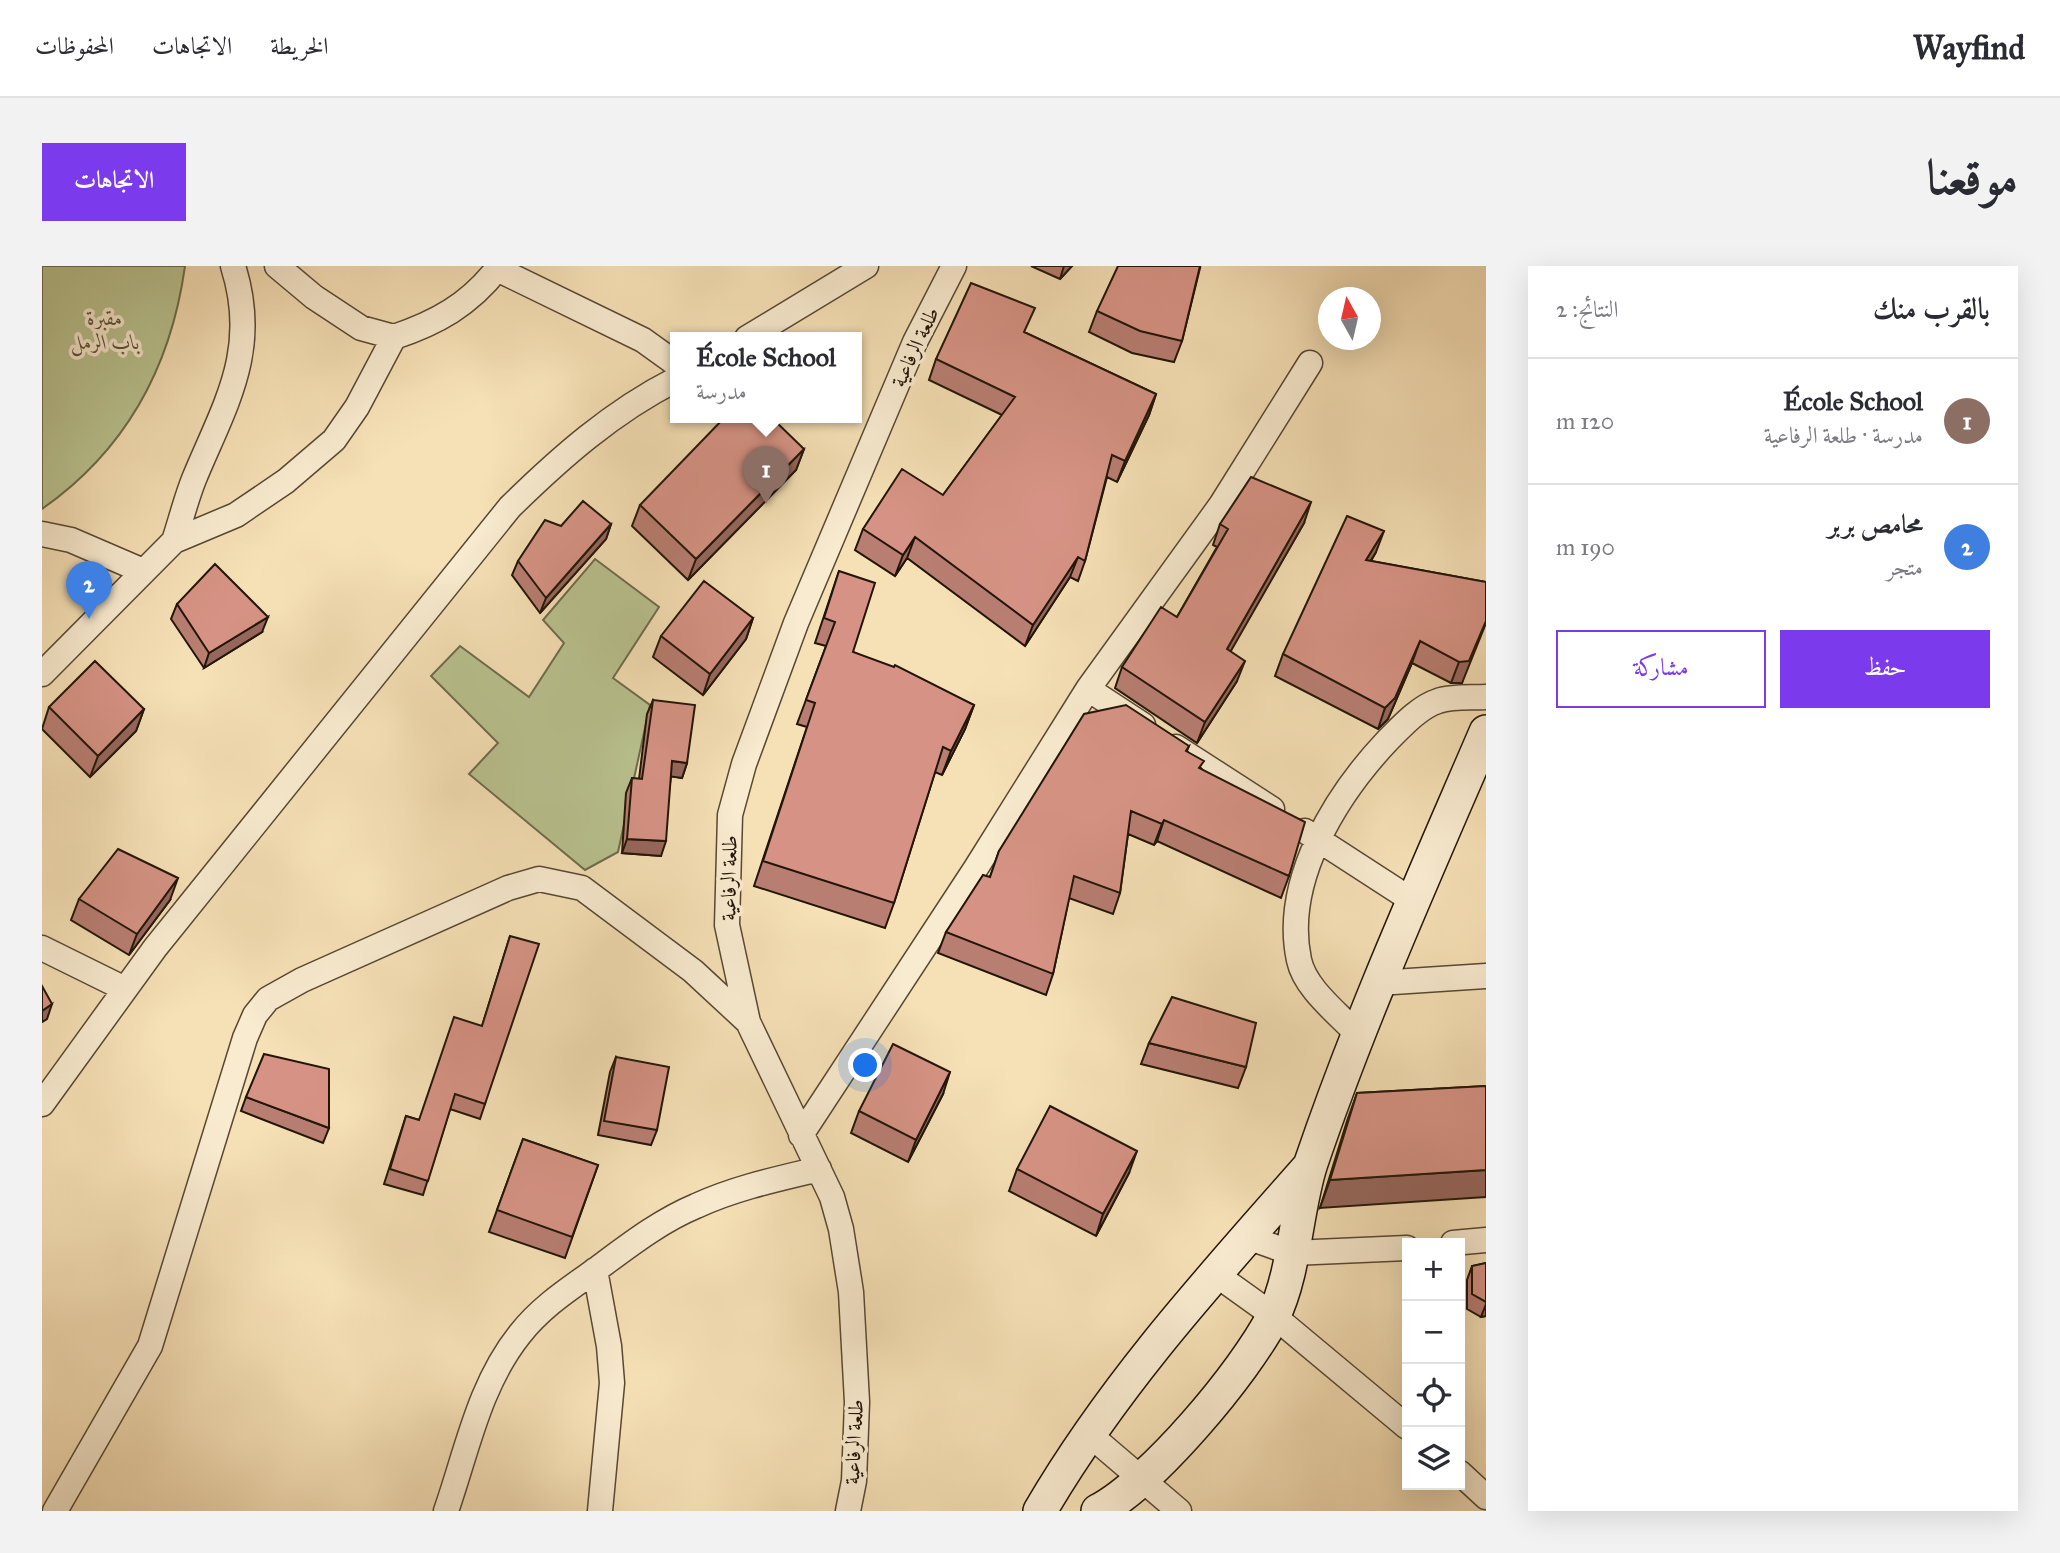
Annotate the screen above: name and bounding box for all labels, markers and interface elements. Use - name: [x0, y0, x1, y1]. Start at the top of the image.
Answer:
- text: Wayfind: [1913, 28, 2025, 68]
- text: المحفوظات: [35, 31, 114, 61]
- text: الاتجاهات: [152, 31, 232, 61]
- text: الخريطة: [270, 31, 329, 61]
- button: الاتجاهات: [42, 143, 186, 221]
- text: موقعنا: [1926, 148, 2018, 207]
- north arrow: [1318, 287, 1381, 350]
- text: بالقرب منك: [1873, 291, 1990, 327]
- text: النتائج: 2: [1556, 295, 1618, 323]
- street label: طلعة الرفاعية: [885, 303, 945, 391]
- park label: مقبرة باب الرمل: [70, 305, 140, 357]
- popup: [670, 332, 862, 423]
- text: École School: [696, 341, 836, 373]
- text: مدرسة: [696, 377, 747, 405]
- text: École School: [1783, 385, 1923, 417]
- text: 120 m: [1556, 407, 1614, 435]
- text: 1: [1962, 407, 1972, 435]
- text: مدرسة · طلعة الرفاعية: [1764, 421, 1923, 449]
- pin: 1: [743, 446, 789, 504]
- text: محامص بربر: [1828, 508, 1923, 540]
- text: 190 m: [1556, 533, 1615, 561]
- text: 2: [1961, 533, 1973, 561]
- text: متجر: [1887, 553, 1923, 581]
- pin: 2: [66, 561, 112, 619]
- button: مشاركة: [1556, 630, 1766, 708]
- button: حفظ: [1780, 630, 1990, 708]
- street label: طلعة الرفاعية: [715, 835, 743, 921]
- your location: [848, 1048, 882, 1082]
- map controls: [1402, 1238, 1465, 1490]
- button: +: [1402, 1238, 1465, 1301]
- button: −: [1402, 1301, 1465, 1364]
- button: locate: [1402, 1364, 1465, 1427]
- street label: طلعة الرفاعية: [839, 1399, 869, 1485]
- button: layers: [1402, 1427, 1465, 1490]

